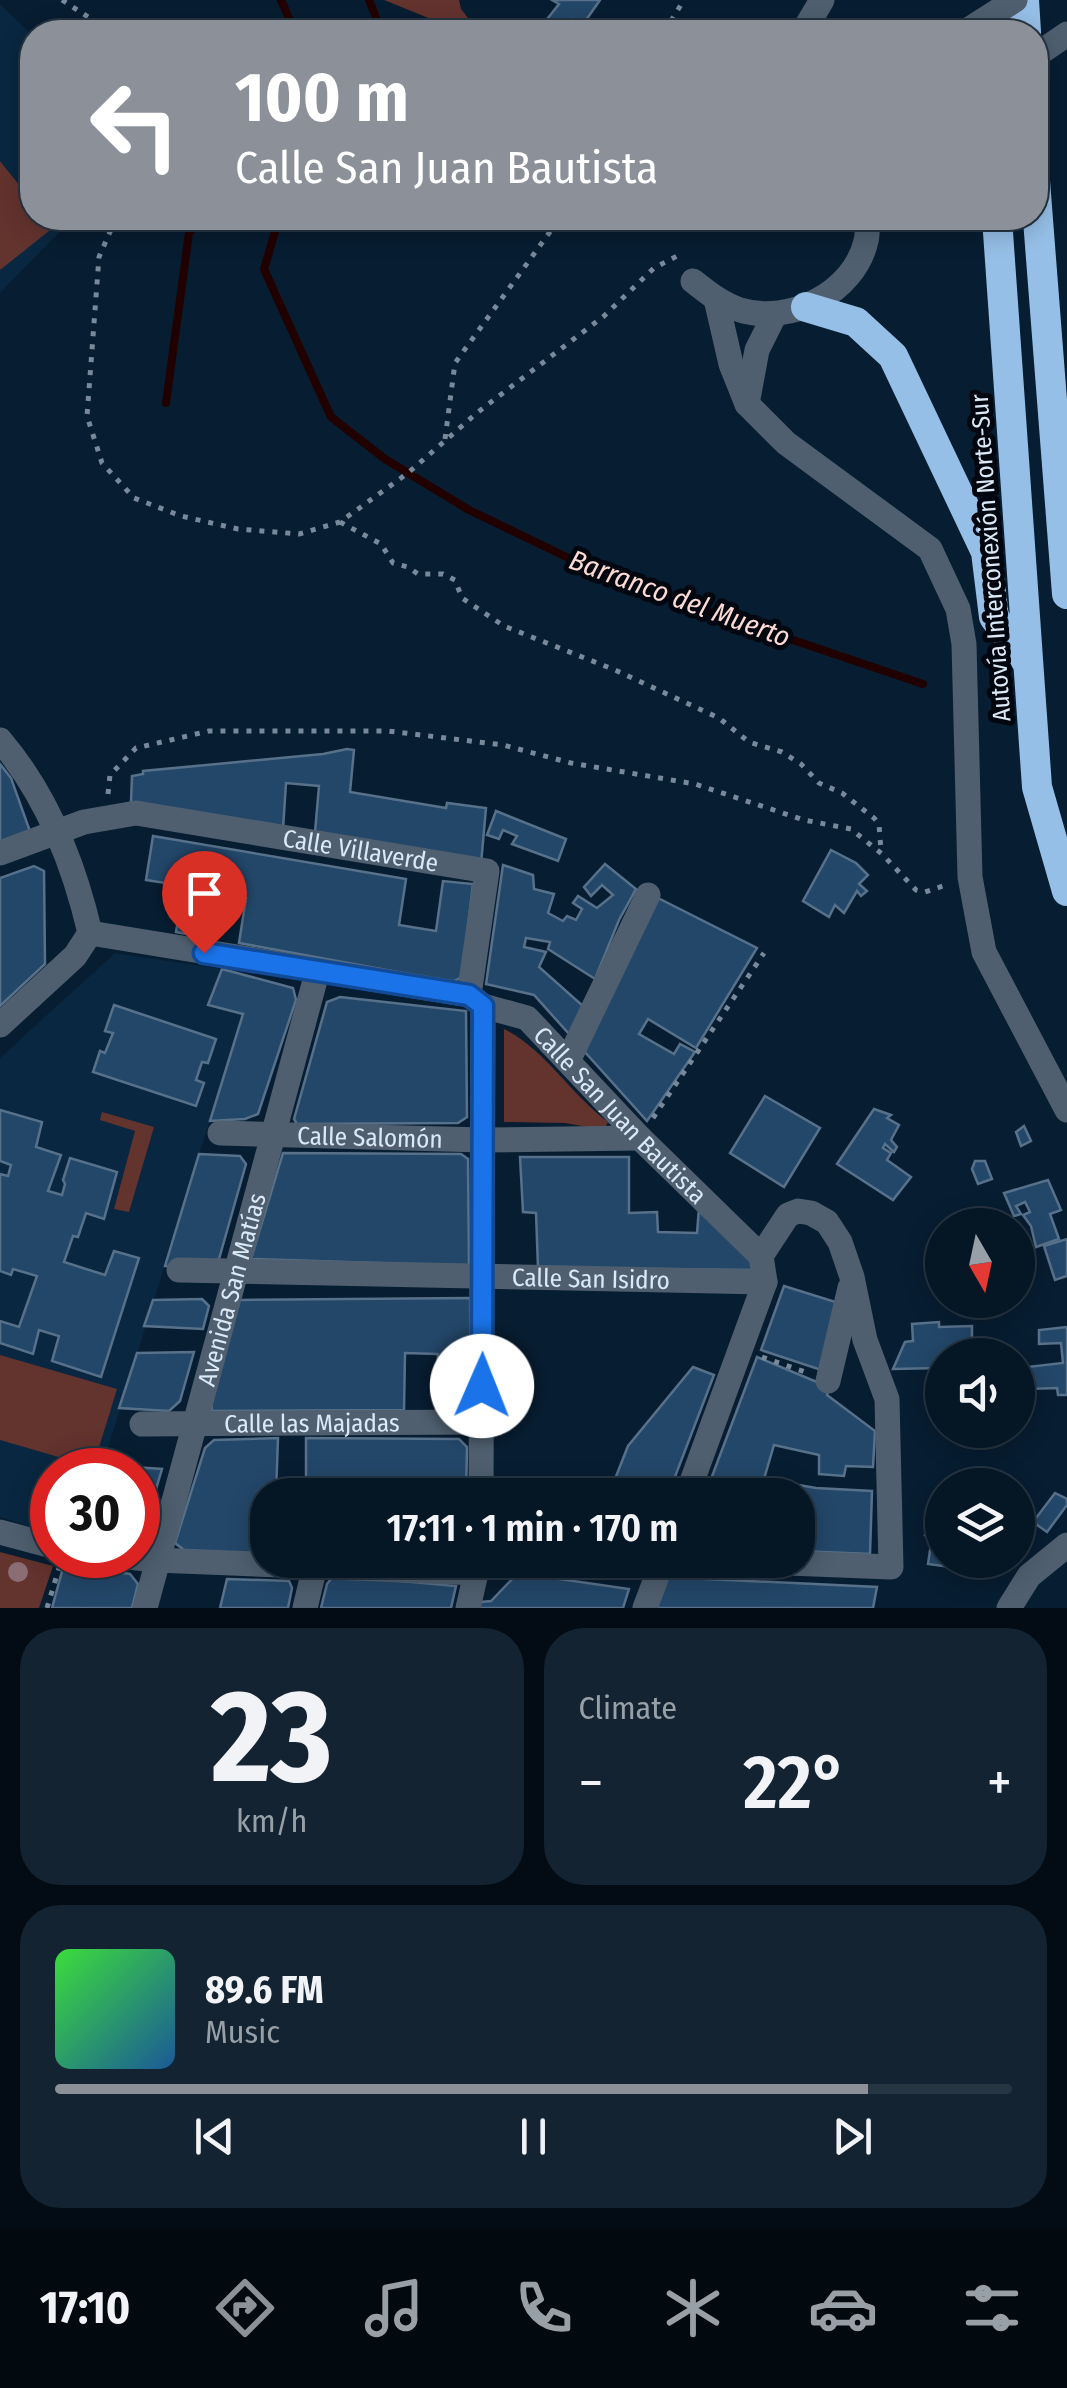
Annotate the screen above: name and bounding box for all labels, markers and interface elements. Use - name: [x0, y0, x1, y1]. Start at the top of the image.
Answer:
- text: 100 m: [235, 56, 409, 140]
- icon: left: [70, 60, 200, 190]
- text: Calle San Juan Bautista: [235, 141, 658, 195]
- street label: Autovía Interconexión Norte-Sur: [965, 393, 1017, 723]
- water label: Barranco del Muerto: [565, 543, 795, 654]
- street label: Calle Villaverde: [281, 824, 440, 879]
- pin: [162, 851, 247, 954]
- icon: arrive: [177, 866, 232, 921]
- street label: Calle San Juan Bautista: [527, 1021, 712, 1210]
- street label: Calle Salomón: [297, 1121, 443, 1155]
- street label: Avenida San Matías: [192, 1190, 273, 1390]
- north arrow: [925, 1208, 1035, 1318]
- map controls: [925, 1208, 1035, 1578]
- street label: Calle San Isidro: [512, 1263, 670, 1296]
- position arrow: [430, 1334, 534, 1438]
- button: sound: [925, 1338, 1035, 1448]
- street label: Calle las Majadas: [224, 1408, 400, 1440]
- speed limit sign: 30: [30, 1448, 160, 1578]
- button: layers: [925, 1468, 1035, 1578]
- text: 17:11 · 1 min · 170 m: [387, 1505, 678, 1551]
- text: 23: [211, 1659, 333, 1815]
- text: Climate: [579, 1689, 677, 1727]
- text: 22°: [743, 1738, 847, 1828]
- text: −: [579, 1750, 603, 1816]
- text: +: [987, 1750, 1012, 1816]
- text: km/h: [236, 1802, 307, 1840]
- text: 89.6 FM: [205, 1967, 324, 2013]
- text: Music: [205, 2013, 280, 2051]
- icon: previous: [187, 2109, 242, 2164]
- icon: pause: [506, 2109, 561, 2164]
- icon: next: [825, 2109, 880, 2164]
- icon: directions: [210, 2273, 280, 2343]
- icon: music: [359, 2273, 429, 2343]
- icon: phone: [509, 2273, 579, 2343]
- icon: climate: [658, 2273, 728, 2343]
- icon: car: [808, 2273, 878, 2343]
- icon: filters: [957, 2273, 1027, 2343]
- text: 17:10: [40, 2281, 130, 2335]

